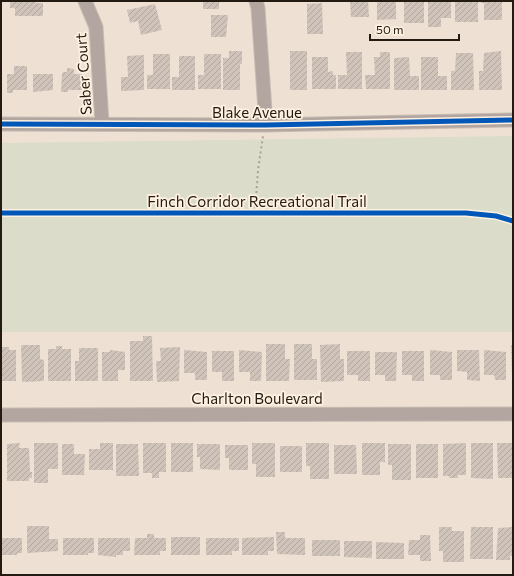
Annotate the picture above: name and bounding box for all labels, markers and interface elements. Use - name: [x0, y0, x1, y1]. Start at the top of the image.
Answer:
- scale bar: [370, 16, 459, 42]
- text: 50 m: [376, 22, 404, 36]
- street label: Saber Court: [71, 32, 95, 116]
- street label: Blake Avenue: [212, 103, 302, 121]
- street label: Finch Corridor Recreational Trail: [147, 192, 367, 210]
- street label: Charlton Boulevard: [191, 389, 323, 407]

